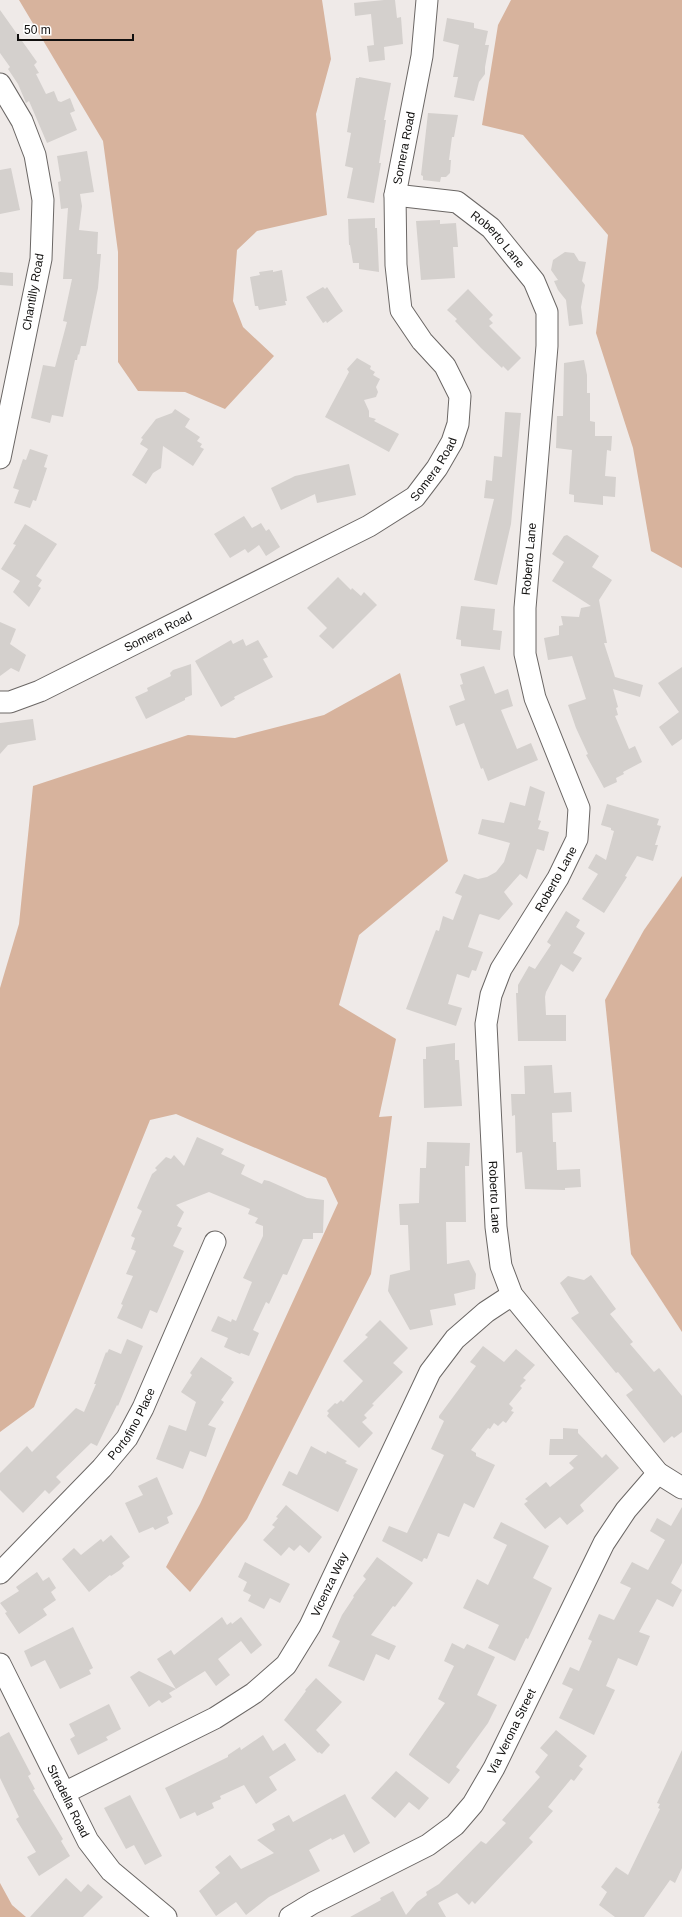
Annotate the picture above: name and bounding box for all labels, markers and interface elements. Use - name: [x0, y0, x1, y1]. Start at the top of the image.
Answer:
- scale bar: [18, 16, 133, 42]
- text: 50 m: [24, 23, 51, 37]
- street label: Somera Road: [390, 110, 418, 186]
- street label: Roberto Lane: [468, 208, 528, 271]
- street label: Chantilly Road: [19, 252, 47, 332]
- street label: Somera Road: [407, 436, 460, 504]
- street label: Roberto Lane: [519, 522, 539, 596]
- street label: Somera Road: [122, 609, 194, 655]
- street label: Roberto Lane: [532, 844, 580, 914]
- street label: Roberto Lane: [486, 1160, 504, 1235]
- street label: Portofino Place: [105, 1385, 158, 1463]
- street label: Vicenza Way: [308, 1550, 351, 1619]
- street label: Via Verona Street: [485, 1686, 539, 1777]
- street label: Stradella Road: [44, 1762, 92, 1840]

